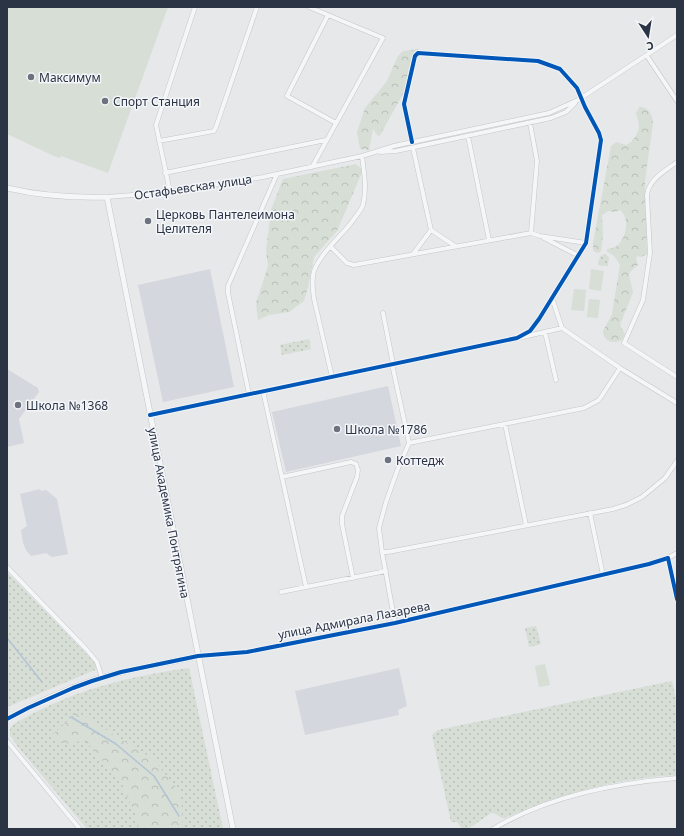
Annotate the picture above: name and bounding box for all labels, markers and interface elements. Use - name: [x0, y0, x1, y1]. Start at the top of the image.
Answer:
- north arrow: [628, 16, 668, 56]
- text: С: [645, 38, 655, 54]
- place label: Максимум: [39, 69, 101, 86]
- marker: Максимум: [26, 72, 36, 82]
- place label: Спорт Станция: [113, 93, 200, 110]
- marker: Спорт Станция: [100, 96, 110, 106]
- street label: Остафьевская улица: [133, 170, 253, 204]
- place label: Церковь Пантелеимона Целителя: [156, 206, 295, 237]
- marker: Церковь Пантелеимона Целителя: [143, 216, 153, 226]
- place label: Школа №1368: [26, 397, 108, 414]
- marker: Школа №1368: [13, 400, 23, 410]
- place label: Школа №1786: [345, 421, 427, 438]
- marker: Школа №1786: [332, 424, 342, 434]
- street label: улица Академика Понтрягина: [144, 426, 194, 600]
- place label: Коттедж: [396, 452, 445, 469]
- marker: Коттедж: [383, 455, 393, 465]
- street label: улица Адмирала Лазарева: [277, 597, 431, 643]

